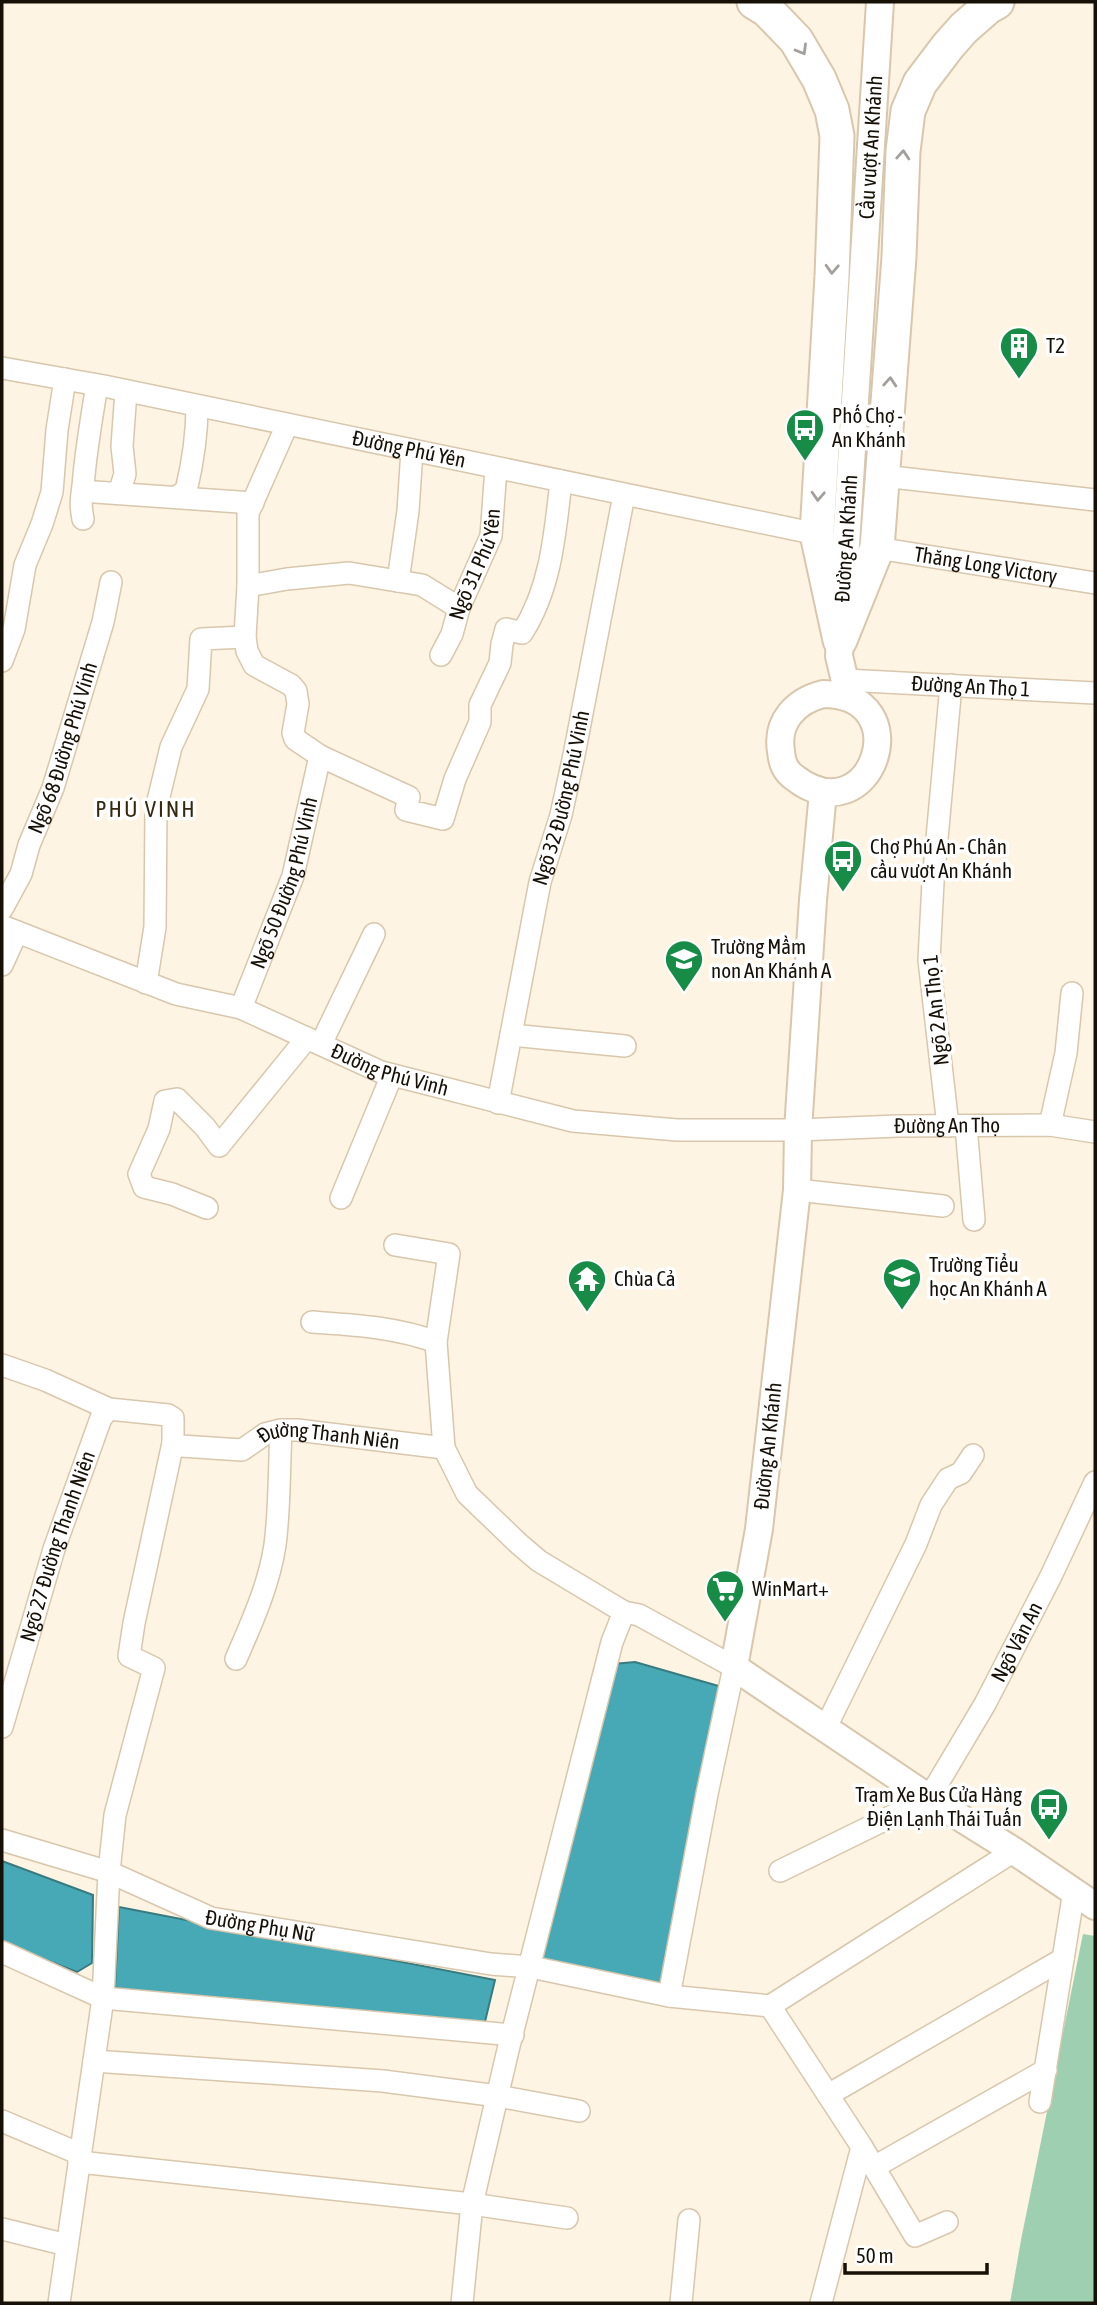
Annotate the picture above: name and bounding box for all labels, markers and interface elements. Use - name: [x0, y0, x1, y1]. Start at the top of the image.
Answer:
- one-way arrow: [793, 42, 806, 55]
- street label: Cầu vượt An Khánh: [853, 75, 886, 220]
- one-way arrow: [895, 149, 910, 160]
- one-way arrow: [825, 264, 840, 275]
- building icon: T2: [998, 325, 1040, 380]
- place label: T2: [1046, 333, 1065, 357]
- one-way arrow: [882, 376, 897, 387]
- place label: Phố Chợ - An Khánh: [832, 403, 906, 451]
- bus stop icon: Phố Chợ - An Khánh: [784, 407, 826, 462]
- street label: Đường Phú Yên: [350, 425, 468, 472]
- street label: Đường An Khánh: [829, 474, 861, 603]
- one-way arrow: [810, 491, 825, 502]
- street label: Ngõ 31 Phú Yên: [443, 508, 504, 622]
- street label: Thăng Long Victory: [913, 541, 1059, 588]
- street label: Ngõ 68 Đường Phú Vinh: [22, 659, 101, 837]
- street label: Đường An Thọ 1: [911, 670, 1031, 701]
- street label: Ngõ 32 Đường Phú Vinh: [527, 708, 593, 888]
- street label: Ngõ 50 Đường Phú Vinh: [245, 794, 321, 972]
- district label: PHÚ VINH: [95, 796, 197, 822]
- place label: Chợ Phú An - Chân cầu vượt An Khánh: [870, 834, 1012, 882]
- bus stop icon: Chợ Phú An - Chân cầu vượt An Khánh: [822, 838, 864, 893]
- place label: Trường Mầm non An Khánh A: [711, 934, 832, 982]
- school or university icon: Trường Mầm non An Khánh A: [663, 938, 705, 993]
- street label: Ngõ 2 An Thọ 1: [917, 953, 953, 1067]
- street label: Đường Phú Vinh: [328, 1038, 451, 1100]
- street label: Đường An Thọ: [894, 1112, 1000, 1137]
- place label: Trường Tiểu học An Khánh A: [929, 1252, 1048, 1300]
- school or university icon: Trường Tiểu học An Khánh A: [881, 1256, 923, 1311]
- temple icon: Chùa Cả: [566, 1258, 608, 1313]
- place label: Chùa Cả: [614, 1266, 676, 1290]
- street label: Đường An Khánh: [748, 1381, 786, 1511]
- street label: Đường Thanh Niên: [252, 1417, 401, 1453]
- street label: Ngõ 27 Đường Thanh Niên: [15, 1447, 99, 1644]
- supermarket icon: WinMart+: [704, 1568, 746, 1623]
- place label: WinMart+: [752, 1576, 829, 1600]
- street label: Ngõ Vân An: [985, 1598, 1047, 1686]
- place label: Trạm Xe Bus Cửa Hàng Điện Lạnh Thái Tuấn: [855, 1782, 1022, 1830]
- bus stop icon: Trạm Xe Bus Cửa Hàng Điện Lạnh Thái Tuấn: [1028, 1786, 1070, 1841]
- street label: Đường Phụ Nữ: [204, 1904, 317, 1946]
- scale bar: [845, 2232, 987, 2276]
- text: 50 m: [856, 2243, 894, 2267]

